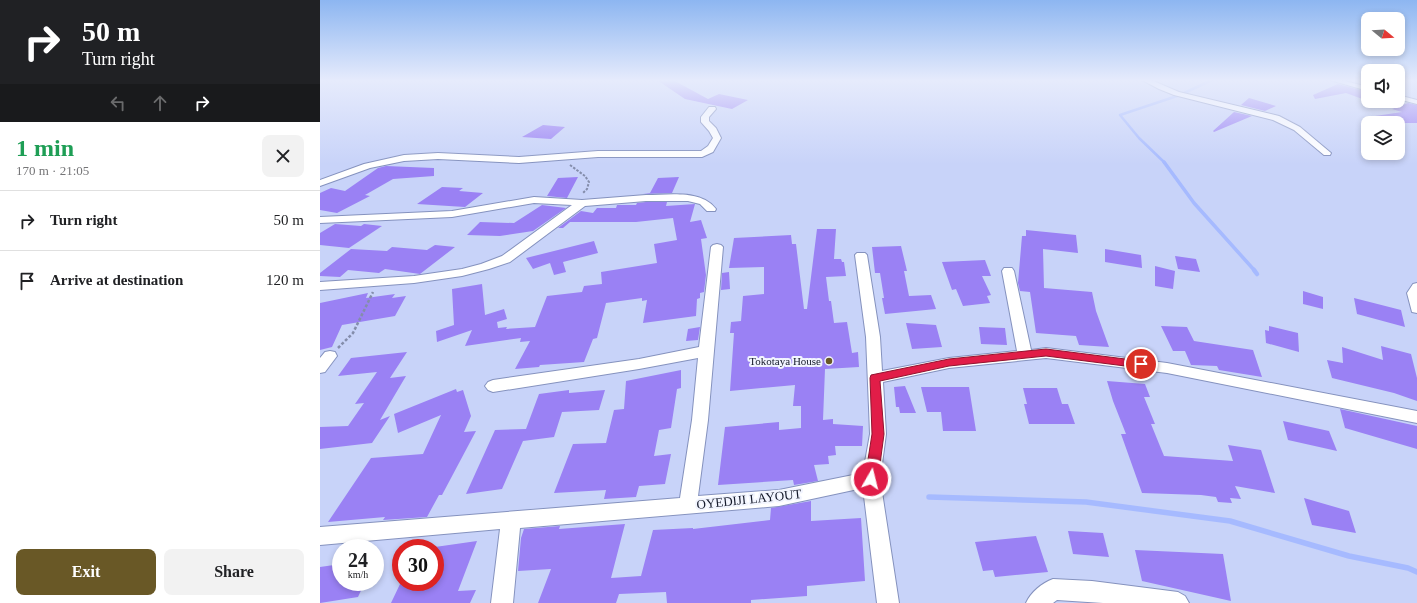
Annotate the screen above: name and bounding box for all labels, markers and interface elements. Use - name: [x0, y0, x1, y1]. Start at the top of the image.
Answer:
- north arrow: [1361, 12, 1405, 56]
- map controls: [1361, 12, 1405, 160]
- icon: right: [16, 16, 68, 68]
- text: 50 m: [82, 16, 140, 47]
- text: Turn right: [82, 49, 155, 69]
- button: sound: [1361, 64, 1405, 108]
- icon: left: [107, 92, 129, 114]
- icon: ahead: [149, 92, 171, 114]
- icon: right: [191, 92, 213, 114]
- button: layers: [1361, 116, 1405, 160]
- text: 1 min: [16, 135, 74, 161]
- button: close: [262, 135, 304, 177]
- text: 170 m · 21:05: [16, 163, 89, 178]
- icon: right: [16, 210, 38, 232]
- text: Turn right: [50, 212, 117, 228]
- text: 50 m: [274, 212, 304, 228]
- icon: arrive: [16, 270, 38, 292]
- text: Arrive at destination: [50, 272, 183, 288]
- text: 120 m: [266, 272, 304, 288]
- pin: [1124, 347, 1158, 381]
- icon: arrive: [1130, 353, 1152, 375]
- place label: Tokotaya House: [749, 355, 821, 367]
- marker: Tokotaya House: [824, 356, 834, 366]
- position arrow: [850, 458, 892, 500]
- street label: OYEDIJI LAYOUT: [696, 486, 802, 512]
- speed limit sign: 30: [392, 539, 444, 591]
- button: Exit: [16, 549, 156, 595]
- button: Share: [164, 549, 304, 595]
- text: 24: [348, 549, 368, 571]
- text: km/h: [348, 569, 368, 580]

